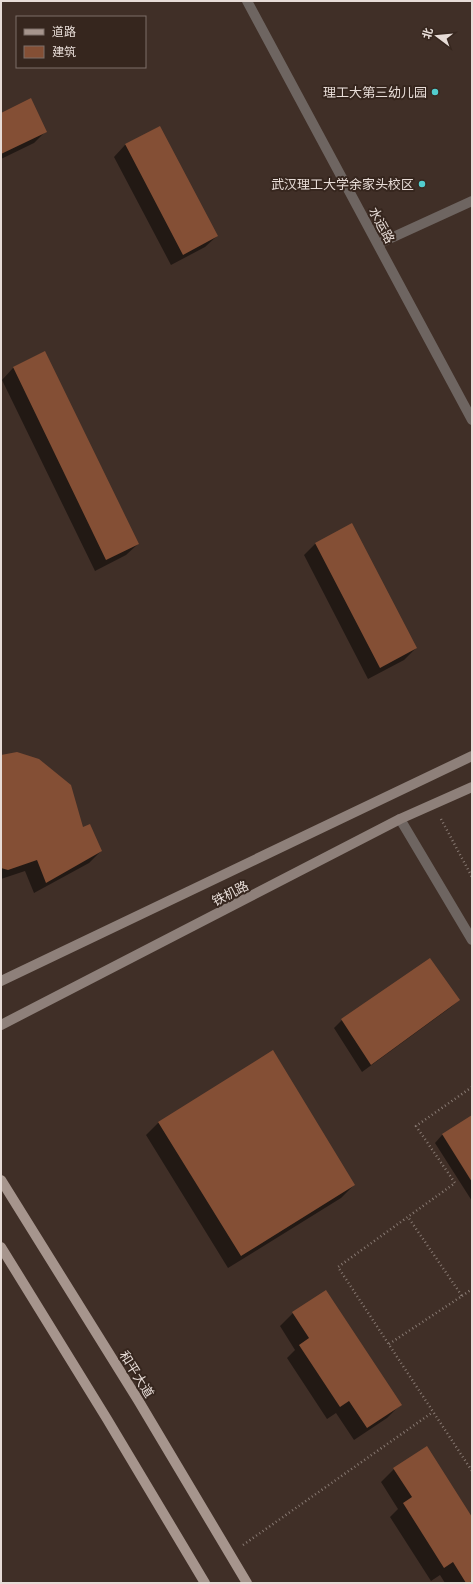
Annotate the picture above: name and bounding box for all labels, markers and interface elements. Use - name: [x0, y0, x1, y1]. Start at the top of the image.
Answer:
- legend: [16, 16, 146, 68]
- north arrow: [417, 16, 457, 56]
- text: 道路: [52, 25, 76, 39]
- text: 北: [420, 26, 436, 40]
- text: 建筑: [52, 45, 76, 59]
- place label: 理工大第三幼儿园: [323, 85, 427, 100]
- marker: 理工大第三幼儿园: [430, 87, 440, 97]
- place label: 武汉理工大学余家头校区: [271, 177, 414, 192]
- marker: 武汉理工大学余家头校区: [417, 179, 427, 189]
- street label: 水运路: [366, 204, 397, 246]
- street label: 铁机路: [209, 878, 251, 909]
- street label: 和平大道: [116, 1348, 157, 1400]

